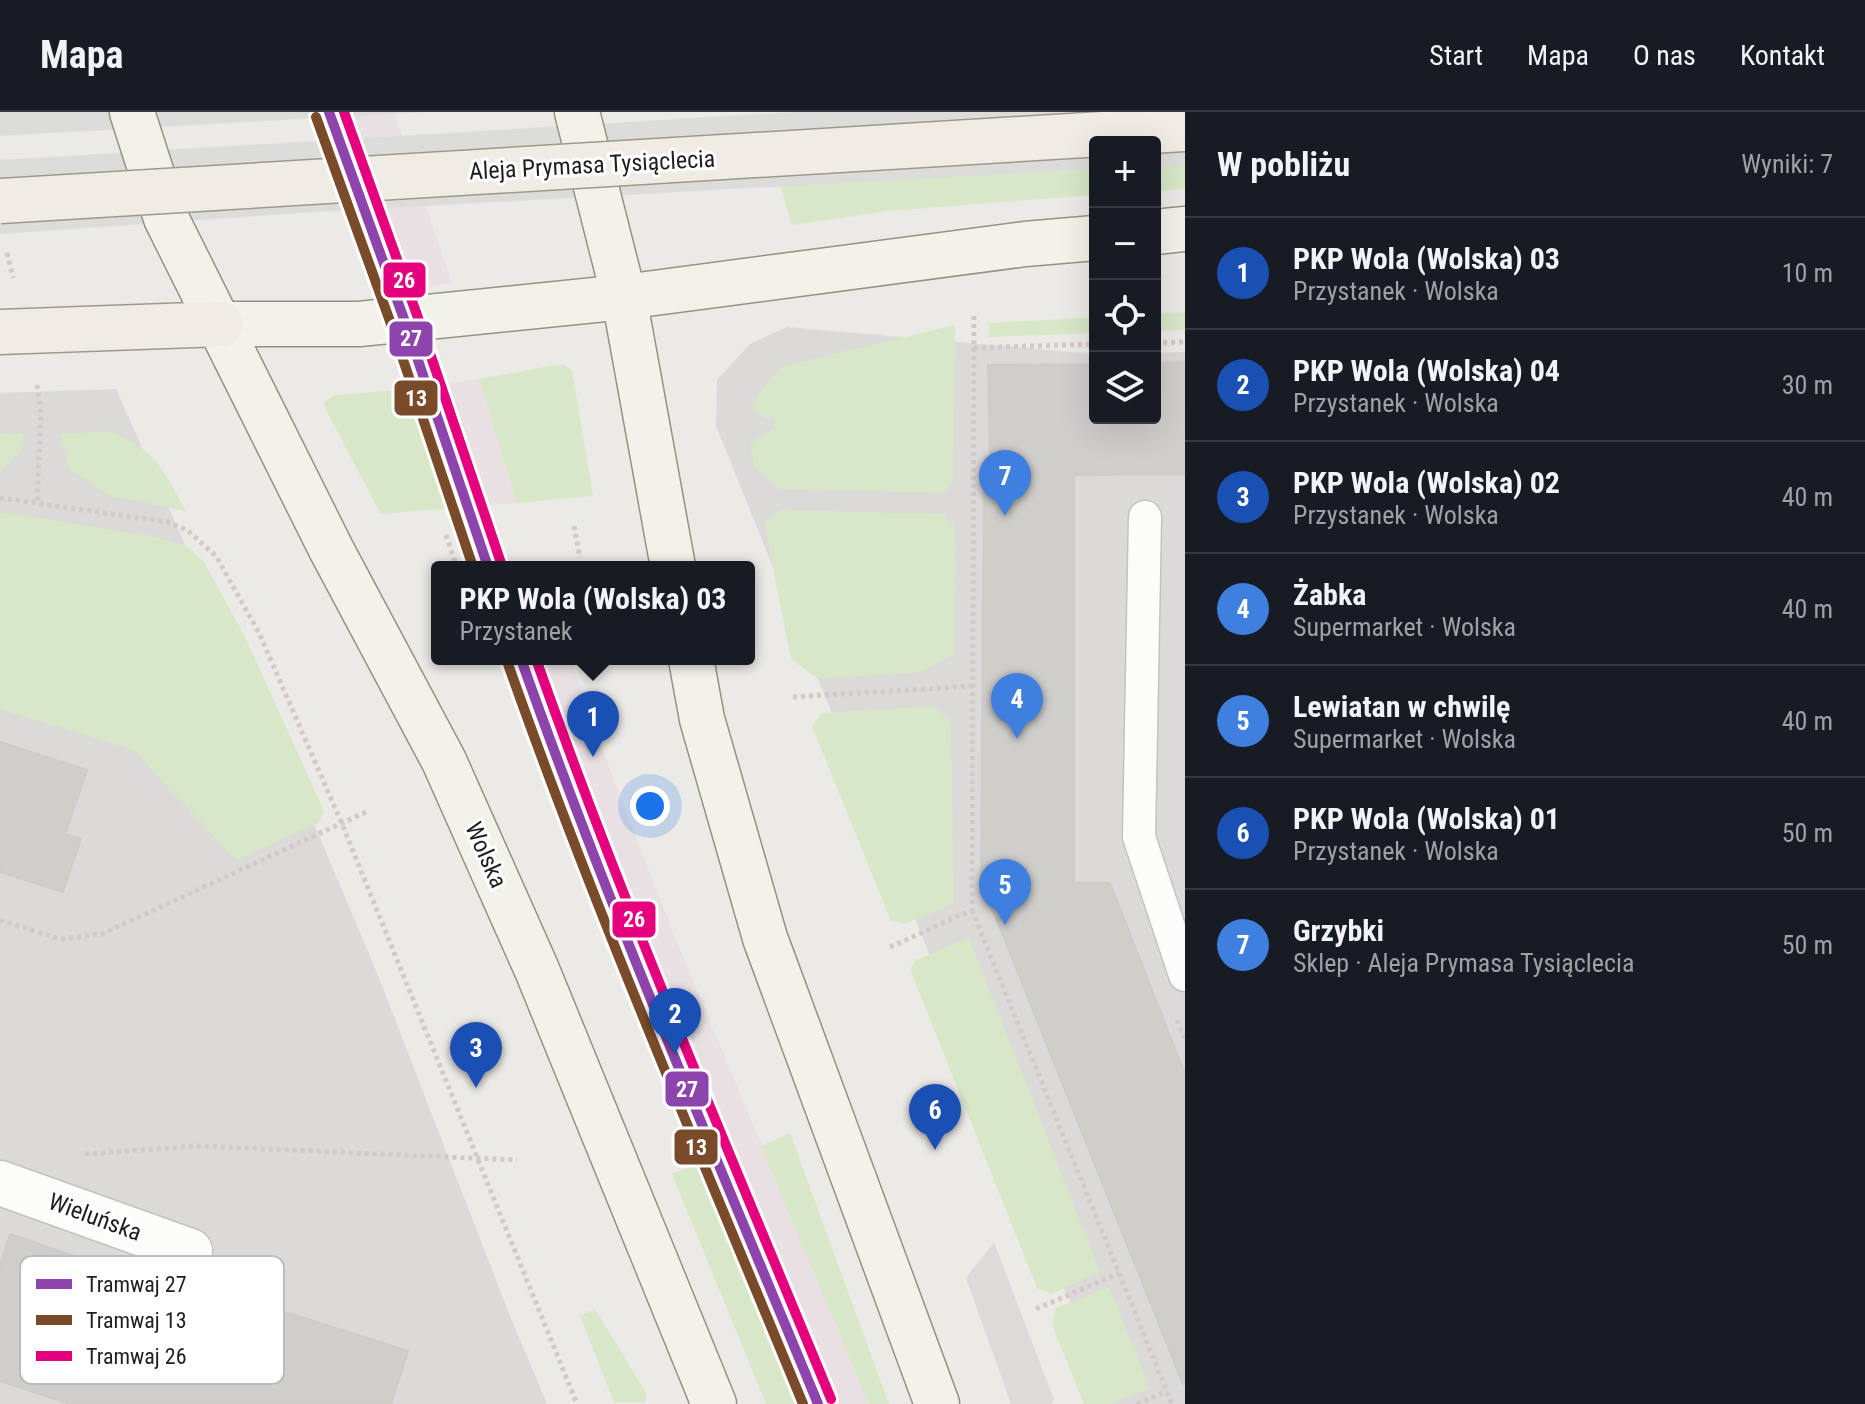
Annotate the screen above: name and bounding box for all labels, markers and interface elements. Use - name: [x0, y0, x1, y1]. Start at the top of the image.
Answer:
- text: Mapa: [40, 33, 123, 77]
- text: Start: [1429, 39, 1483, 72]
- text: Mapa: [1527, 39, 1589, 72]
- text: O nas: [1633, 39, 1696, 72]
- text: Kontakt: [1740, 39, 1825, 72]
- map controls: [1089, 136, 1161, 424]
- button: +: [1089, 136, 1161, 208]
- text: W pobliżu: [1217, 144, 1350, 184]
- street label: Aleja Prymasa Tysiąclecia: [468, 145, 716, 185]
- text: Wyniki: 7: [1741, 149, 1833, 179]
- button: −: [1089, 208, 1161, 280]
- text: PKP Wola (Wolska) 03: [1293, 241, 1560, 276]
- text: 1: [1236, 258, 1250, 288]
- text: 10 m: [1782, 258, 1833, 288]
- line badge: 26: [382, 261, 427, 299]
- text: 26: [393, 268, 415, 293]
- text: Przystanek · Wolska: [1293, 276, 1499, 306]
- button: locate: [1089, 280, 1161, 352]
- line badge: 27: [388, 320, 434, 358]
- text: 27: [400, 326, 422, 351]
- button: layers: [1089, 352, 1161, 424]
- text: PKP Wola (Wolska) 04: [1293, 353, 1560, 388]
- text: 2: [1236, 370, 1250, 400]
- text: 30 m: [1782, 370, 1833, 400]
- line badge: 13: [393, 379, 439, 417]
- text: 13: [405, 386, 427, 411]
- text: Przystanek · Wolska: [1293, 388, 1499, 418]
- pin: 7: [979, 450, 1031, 516]
- text: PKP Wola (Wolska) 02: [1293, 465, 1560, 500]
- text: 3: [1236, 482, 1250, 512]
- text: 40 m: [1782, 482, 1833, 512]
- text: Przystanek · Wolska: [1293, 500, 1499, 530]
- popup: [431, 561, 755, 665]
- text: Żabka: [1293, 577, 1366, 612]
- text: PKP Wola (Wolska) 03: [460, 581, 727, 616]
- text: 4: [1236, 594, 1250, 624]
- text: 40 m: [1782, 594, 1833, 624]
- text: Supermarket · Wolska: [1293, 612, 1516, 642]
- text: Przystanek: [460, 616, 573, 646]
- pin: 4: [991, 673, 1043, 739]
- text: Lewiatan w chwilę: [1293, 689, 1510, 724]
- pin: 1: [567, 691, 619, 757]
- text: 5: [1236, 706, 1250, 736]
- text: 40 m: [1782, 706, 1833, 736]
- text: Supermarket · Wolska: [1293, 724, 1516, 754]
- your location: [630, 786, 670, 826]
- text: PKP Wola (Wolska) 01: [1293, 801, 1560, 836]
- street label: Wolska: [459, 818, 513, 892]
- text: 6: [1236, 818, 1250, 848]
- text: 50 m: [1782, 818, 1833, 848]
- text: Przystanek · Wolska: [1293, 836, 1499, 866]
- pin: 5: [979, 859, 1031, 925]
- line badge: 26: [611, 900, 657, 939]
- text: 26: [623, 907, 645, 932]
- text: Grzybki: [1293, 913, 1384, 948]
- text: 7: [1236, 930, 1250, 960]
- text: 50 m: [1782, 930, 1833, 960]
- text: Sklep · Aleja Prymasa Tysiąclecia: [1293, 948, 1634, 978]
- pin: 2: [649, 988, 701, 1054]
- pin: 3: [450, 1022, 502, 1088]
- line badge: 27: [664, 1070, 710, 1108]
- text: 27: [676, 1077, 698, 1102]
- pin: 6: [909, 1084, 961, 1150]
- line badge: 13: [673, 1128, 719, 1166]
- text: 13: [685, 1135, 707, 1160]
- street label: Wieluńska: [45, 1187, 145, 1247]
- legend: [20, 1256, 284, 1384]
- text: Tramwaj 27: [86, 1272, 187, 1297]
- text: Tramwaj 13: [86, 1308, 187, 1333]
- text: Tramwaj 26: [86, 1344, 187, 1369]

